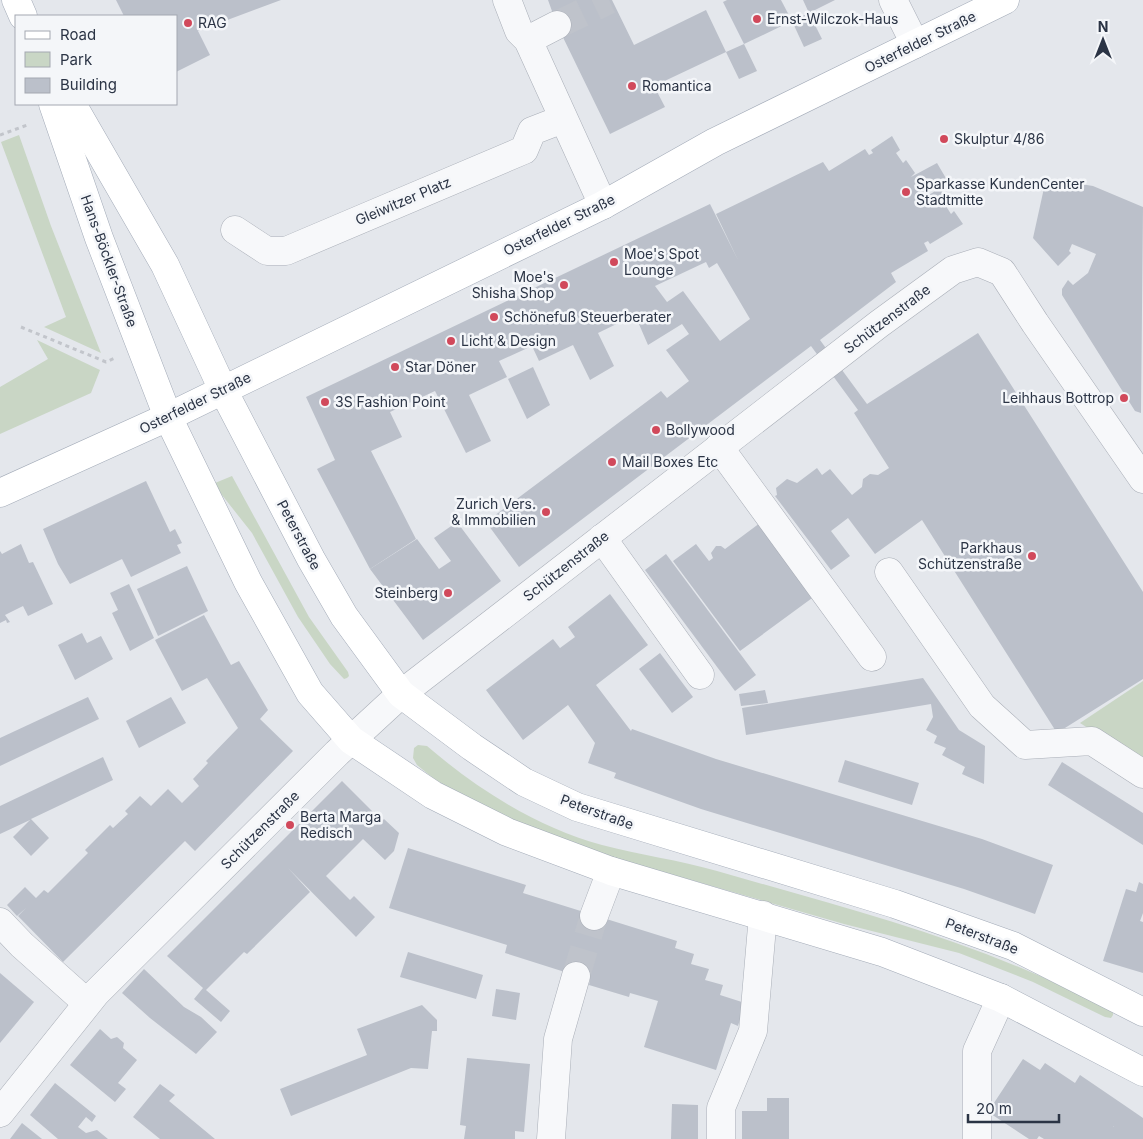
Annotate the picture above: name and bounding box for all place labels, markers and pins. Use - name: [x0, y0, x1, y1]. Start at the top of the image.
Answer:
- place label: Ernst-Wilczok-Haus: [767, 10, 898, 27]
- marker: Ernst-Wilczok-Haus: [751, 13, 763, 25]
- place label: RAG: [198, 14, 227, 31]
- marker: RAG: [182, 17, 194, 29]
- place label: Romantica: [642, 77, 712, 94]
- marker: Romantica: [626, 80, 638, 92]
- place label: Skulptur 4/86: [954, 130, 1044, 147]
- marker: Skulptur 4/86: [938, 133, 950, 145]
- place label: Sparkasse KundenCenter Stadtmitte: [916, 175, 1085, 208]
- marker: Sparkasse KundenCenter Stadtmitte: [900, 186, 912, 198]
- place label: Moe's Spot Lounge: [624, 245, 699, 278]
- marker: Moe's Spot Lounge: [608, 256, 620, 268]
- place label: Moe's Shisha Shop: [472, 268, 554, 301]
- marker: Moe's Shisha Shop: [558, 279, 570, 291]
- place label: Schönefuß Steuerberater: [504, 308, 671, 325]
- marker: Schönefuß Steuerberater: [488, 311, 500, 323]
- place label: Licht & Design: [461, 332, 556, 349]
- marker: Licht & Design: [445, 335, 457, 347]
- place label: Star Döner: [405, 358, 476, 375]
- marker: Star Döner: [389, 361, 401, 373]
- place label: Leihhaus Bottrop: [1002, 389, 1114, 406]
- marker: Leihhaus Bottrop: [1118, 392, 1130, 404]
- place label: 3S Fashion Point: [335, 393, 446, 410]
- marker: 3S Fashion Point: [319, 396, 331, 408]
- place label: Bollywood: [666, 421, 735, 438]
- marker: Bollywood: [650, 424, 662, 436]
- place label: Mail Boxes Etc: [622, 453, 718, 470]
- marker: Mail Boxes Etc: [606, 456, 618, 468]
- place label: Zurich Vers. & Immobilien: [451, 495, 536, 528]
- marker: Zurich Vers. & Immobilien: [540, 506, 552, 518]
- place label: Parkhaus Schützenstraße: [918, 539, 1022, 572]
- marker: Parkhaus Schützenstraße: [1026, 550, 1038, 562]
- place label: Steinberg: [374, 584, 438, 601]
- marker: Steinberg: [442, 587, 454, 599]
- place label: Berta Marga Redisch: [300, 808, 381, 841]
- marker: Berta Marga Redisch: [284, 819, 296, 831]

